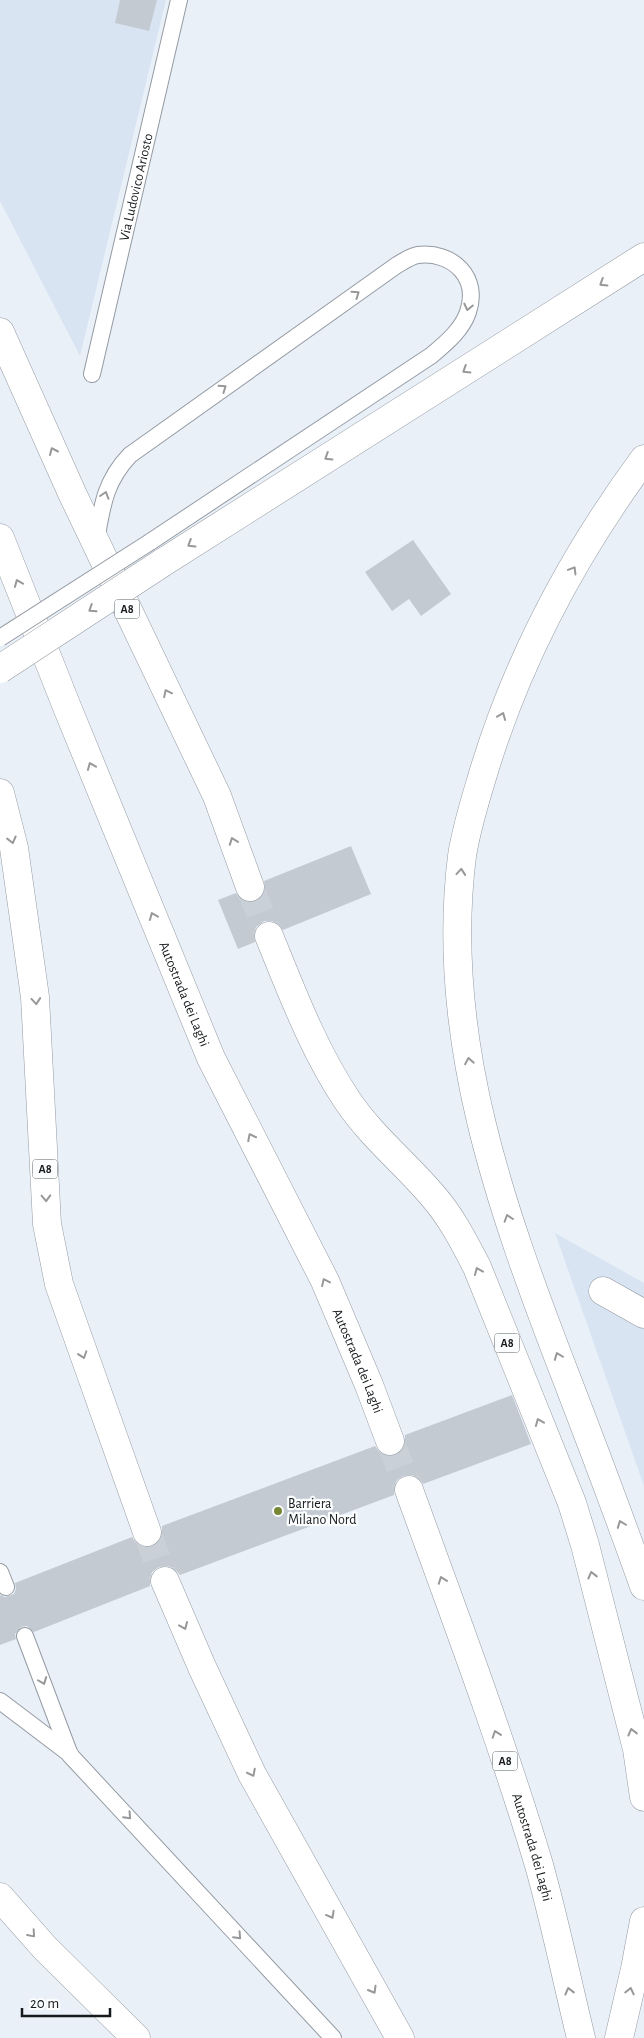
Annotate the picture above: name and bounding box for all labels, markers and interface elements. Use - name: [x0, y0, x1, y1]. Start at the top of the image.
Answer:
- street label: Via Ludovico Ariosto: [117, 132, 156, 242]
- one-way arrow: [599, 277, 608, 287]
- one-way arrow: [350, 291, 360, 300]
- one-way arrow: [463, 303, 474, 312]
- one-way arrow: [462, 364, 471, 374]
- one-way arrow: [217, 386, 226, 394]
- one-way arrow: [49, 447, 59, 456]
- one-way arrow: [325, 451, 334, 461]
- one-way arrow: [99, 491, 109, 500]
- one-way arrow: [187, 538, 196, 548]
- one-way arrow: [566, 566, 576, 575]
- one-way arrow: [13, 579, 23, 587]
- road number: A8: [114, 600, 140, 618]
- one-way arrow: [88, 603, 98, 612]
- one-way arrow: [162, 689, 173, 698]
- one-way arrow: [496, 712, 506, 721]
- one-way arrow: [87, 762, 97, 771]
- one-way arrow: [6, 836, 17, 845]
- one-way arrow: [229, 837, 239, 846]
- one-way arrow: [455, 868, 466, 876]
- one-way arrow: [148, 912, 159, 921]
- street label: Autostrada dei Laghi: [156, 940, 212, 1049]
- one-way arrow: [30, 997, 41, 1005]
- one-way arrow: [464, 1056, 474, 1065]
- one-way arrow: [247, 1134, 257, 1143]
- road number: A8: [32, 1160, 58, 1178]
- one-way arrow: [41, 1194, 52, 1202]
- one-way arrow: [503, 1214, 513, 1223]
- one-way arrow: [474, 1267, 484, 1276]
- one-way arrow: [321, 1278, 331, 1287]
- street label: Autostrada dei Laghi: [329, 1307, 385, 1415]
- road number: A8: [494, 1334, 520, 1352]
- one-way arrow: [78, 1351, 88, 1359]
- one-way arrow: [554, 1352, 564, 1361]
- one-way arrow: [535, 1418, 545, 1426]
- place label: Barriera Milano Nord: [288, 1497, 356, 1527]
- marker: Barriera Milano Nord: [272, 1505, 284, 1517]
- one-way arrow: [617, 1520, 627, 1529]
- one-way arrow: [587, 1570, 598, 1579]
- one-way arrow: [438, 1577, 448, 1585]
- one-way arrow: [178, 1621, 188, 1629]
- one-way arrow: [37, 1677, 47, 1685]
- one-way arrow: [627, 1728, 638, 1737]
- one-way arrow: [492, 1730, 502, 1738]
- road number: A8: [492, 1752, 518, 1770]
- one-way arrow: [246, 1768, 256, 1777]
- street label: Autostrada dei Laghi: [509, 1792, 554, 1903]
- one-way arrow: [122, 1811, 131, 1820]
- one-way arrow: [325, 1910, 335, 1919]
- one-way arrow: [26, 1928, 35, 1937]
- one-way arrow: [232, 1930, 241, 1939]
- one-way arrow: [367, 1985, 377, 1994]
- scale bar: [22, 1986, 110, 2018]
- one-way arrow: [564, 1986, 575, 1995]
- one-way arrow: [624, 1986, 635, 1995]
- text: 20 m: [30, 1996, 59, 2011]

